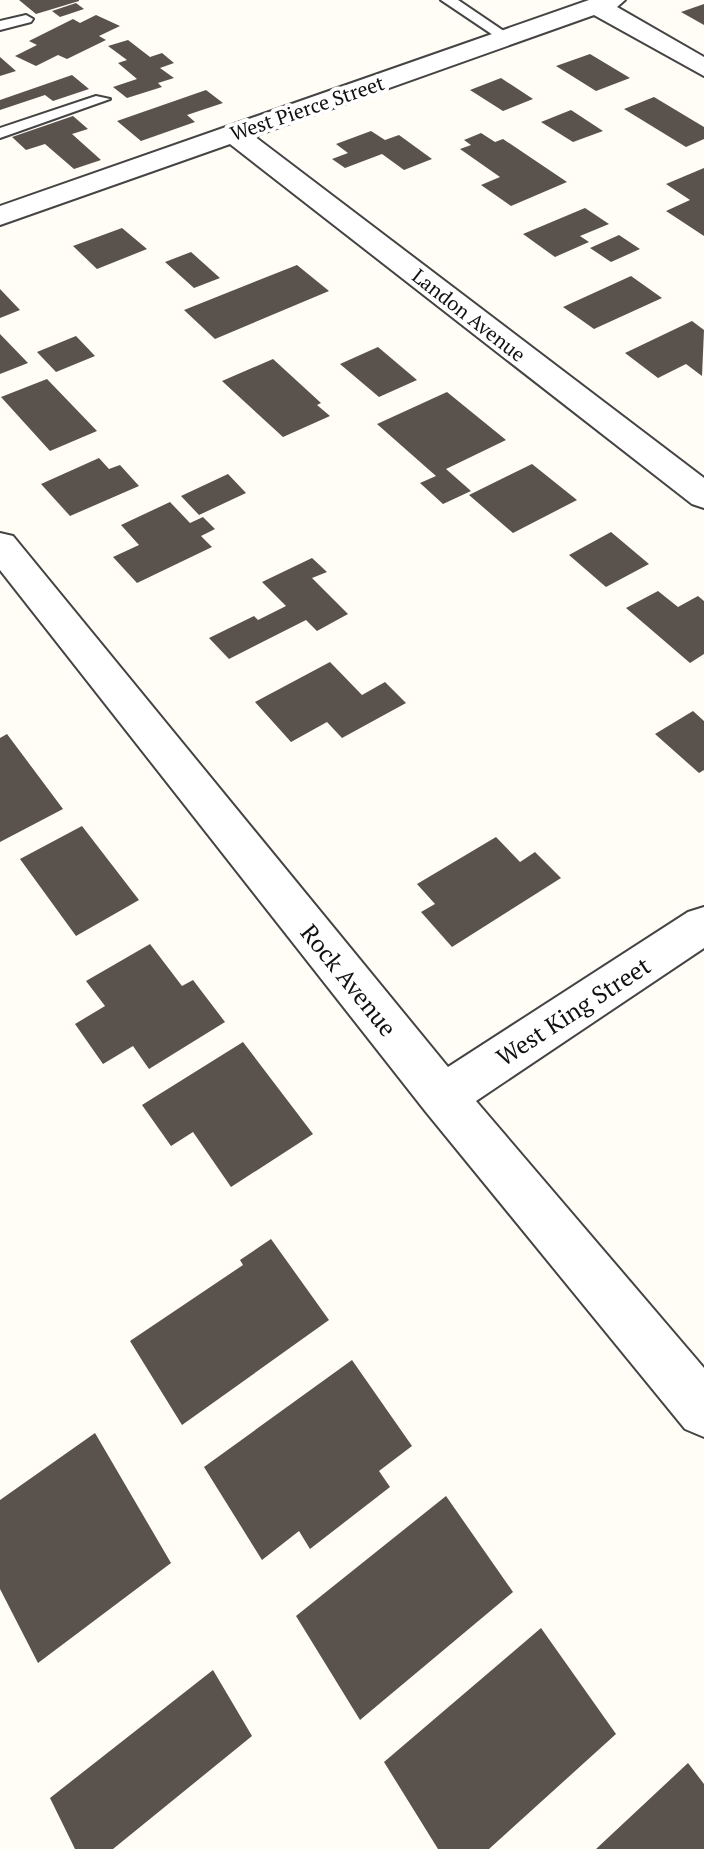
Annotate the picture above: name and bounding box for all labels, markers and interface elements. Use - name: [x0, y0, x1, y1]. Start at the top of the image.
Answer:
- street label: West Pierce Street: [226, 69, 388, 147]
- street label: Landon Avenue: [407, 262, 531, 368]
- street label: Rock Avenue: [294, 917, 404, 1043]
- street label: West King Street: [490, 949, 656, 1073]

